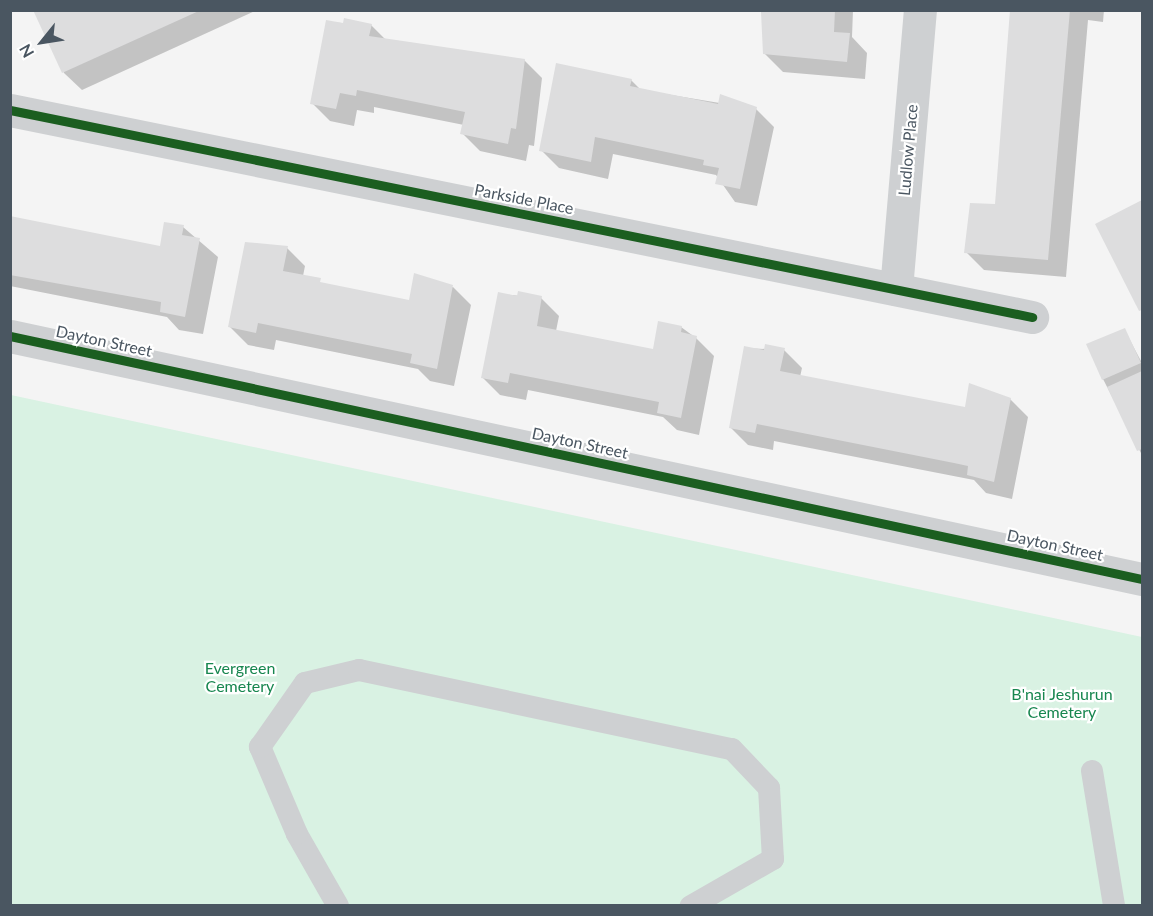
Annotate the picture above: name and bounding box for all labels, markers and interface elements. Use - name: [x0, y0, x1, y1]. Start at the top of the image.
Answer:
- north arrow: [12, 12, 72, 72]
- text: N: [15, 41, 37, 61]
- street label: Ludlow Place: [894, 103, 922, 197]
- street label: Parkside Place: [473, 180, 575, 218]
- street label: Dayton Street: [54, 321, 154, 361]
- street label: Dayton Street: [530, 423, 630, 463]
- street label: Dayton Street: [1005, 525, 1105, 565]
- park label: Evergreen Cemetery: [205, 658, 275, 696]
- park label: B'nai Jeshurun Cemetery: [1011, 684, 1113, 722]

